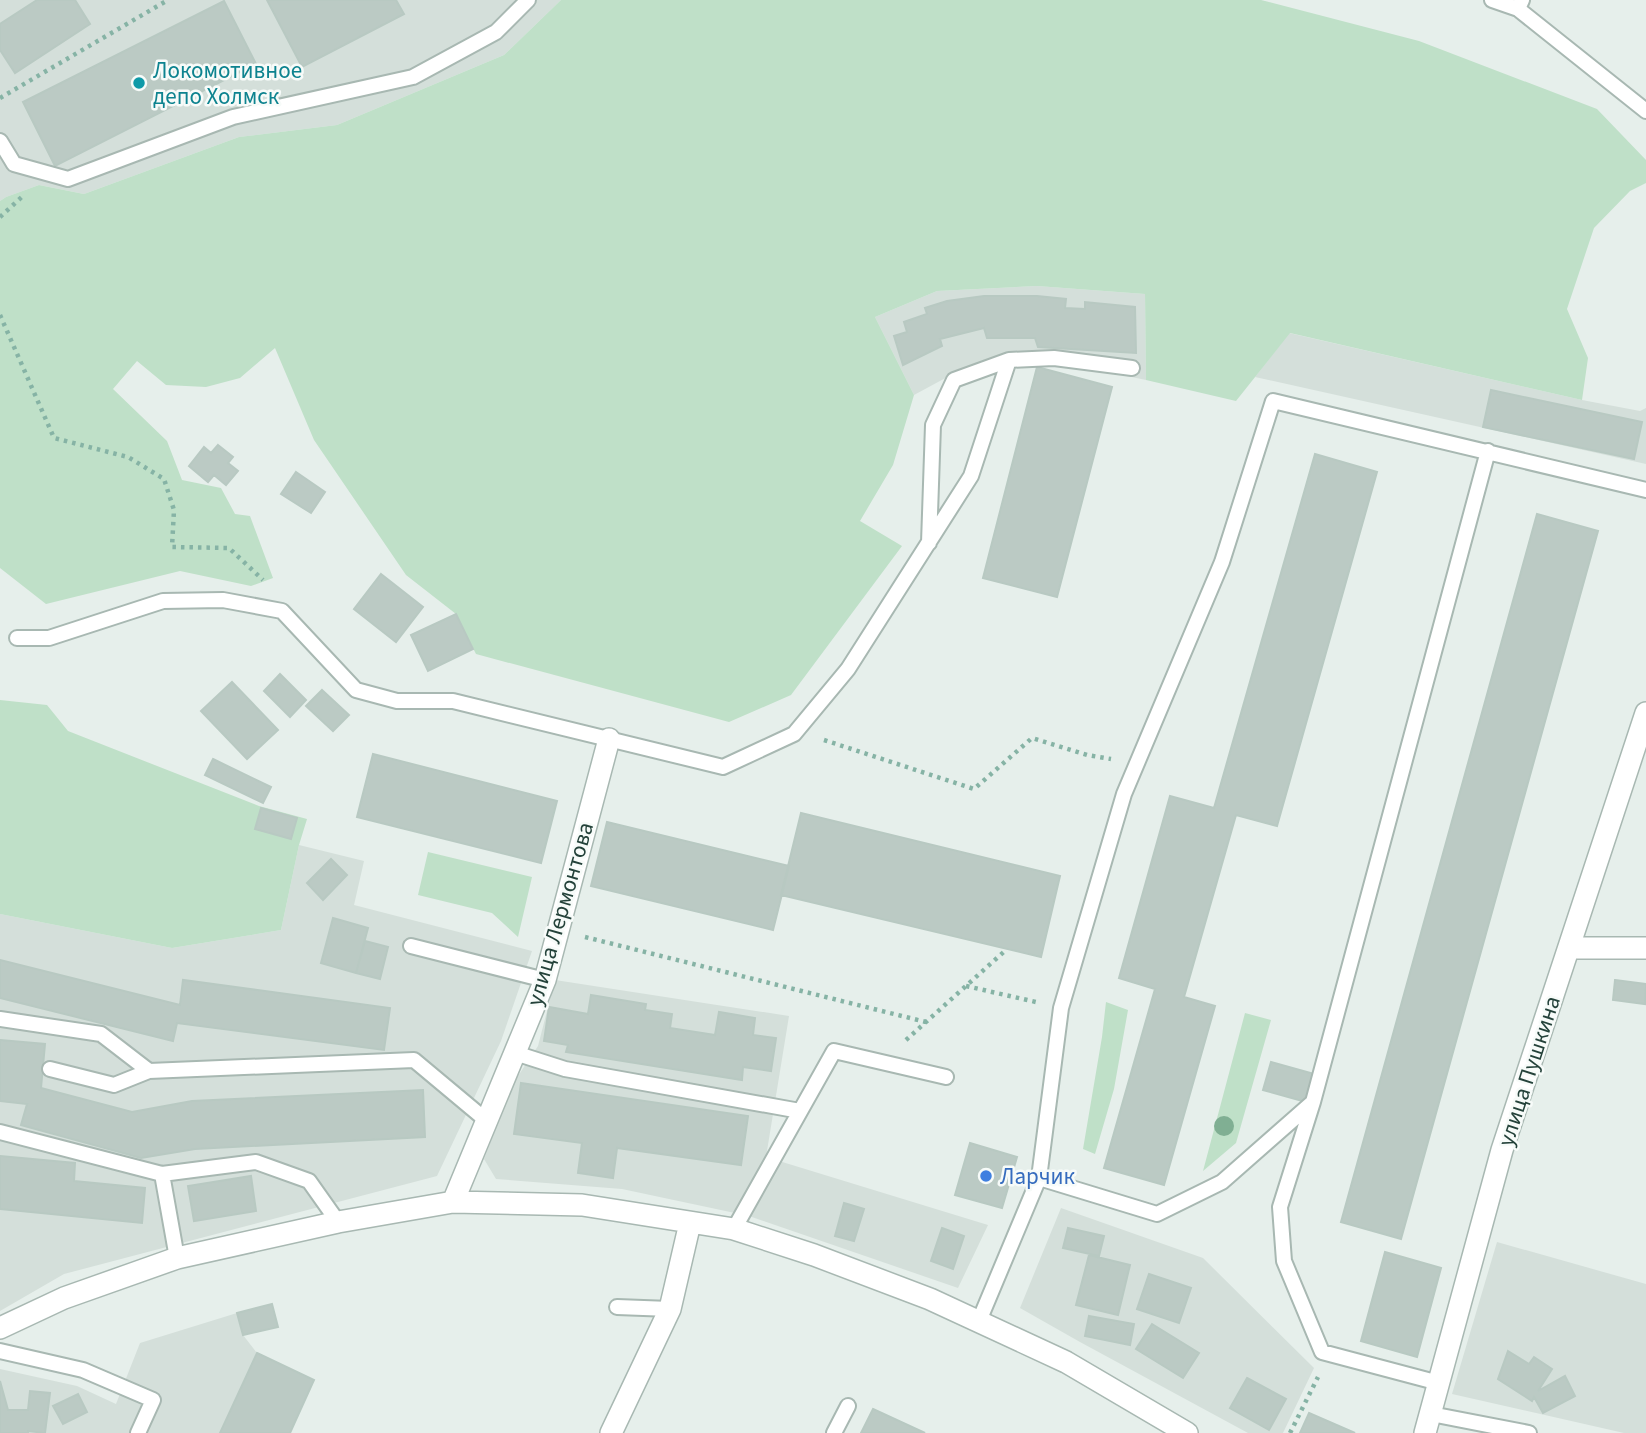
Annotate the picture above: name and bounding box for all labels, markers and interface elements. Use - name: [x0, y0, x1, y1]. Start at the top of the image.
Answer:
- place label: Локомотивное депо Холмск: [153, 54, 302, 113]
- marker: Локомотивное депо Холмск: [131, 75, 147, 91]
- street label: улица Лермонтова: [518, 818, 602, 1010]
- street label: улица Пушкина: [1489, 991, 1569, 1151]
- place label: Ларчик: [1000, 1160, 1076, 1193]
- marker: Ларчик: [978, 1168, 994, 1184]

